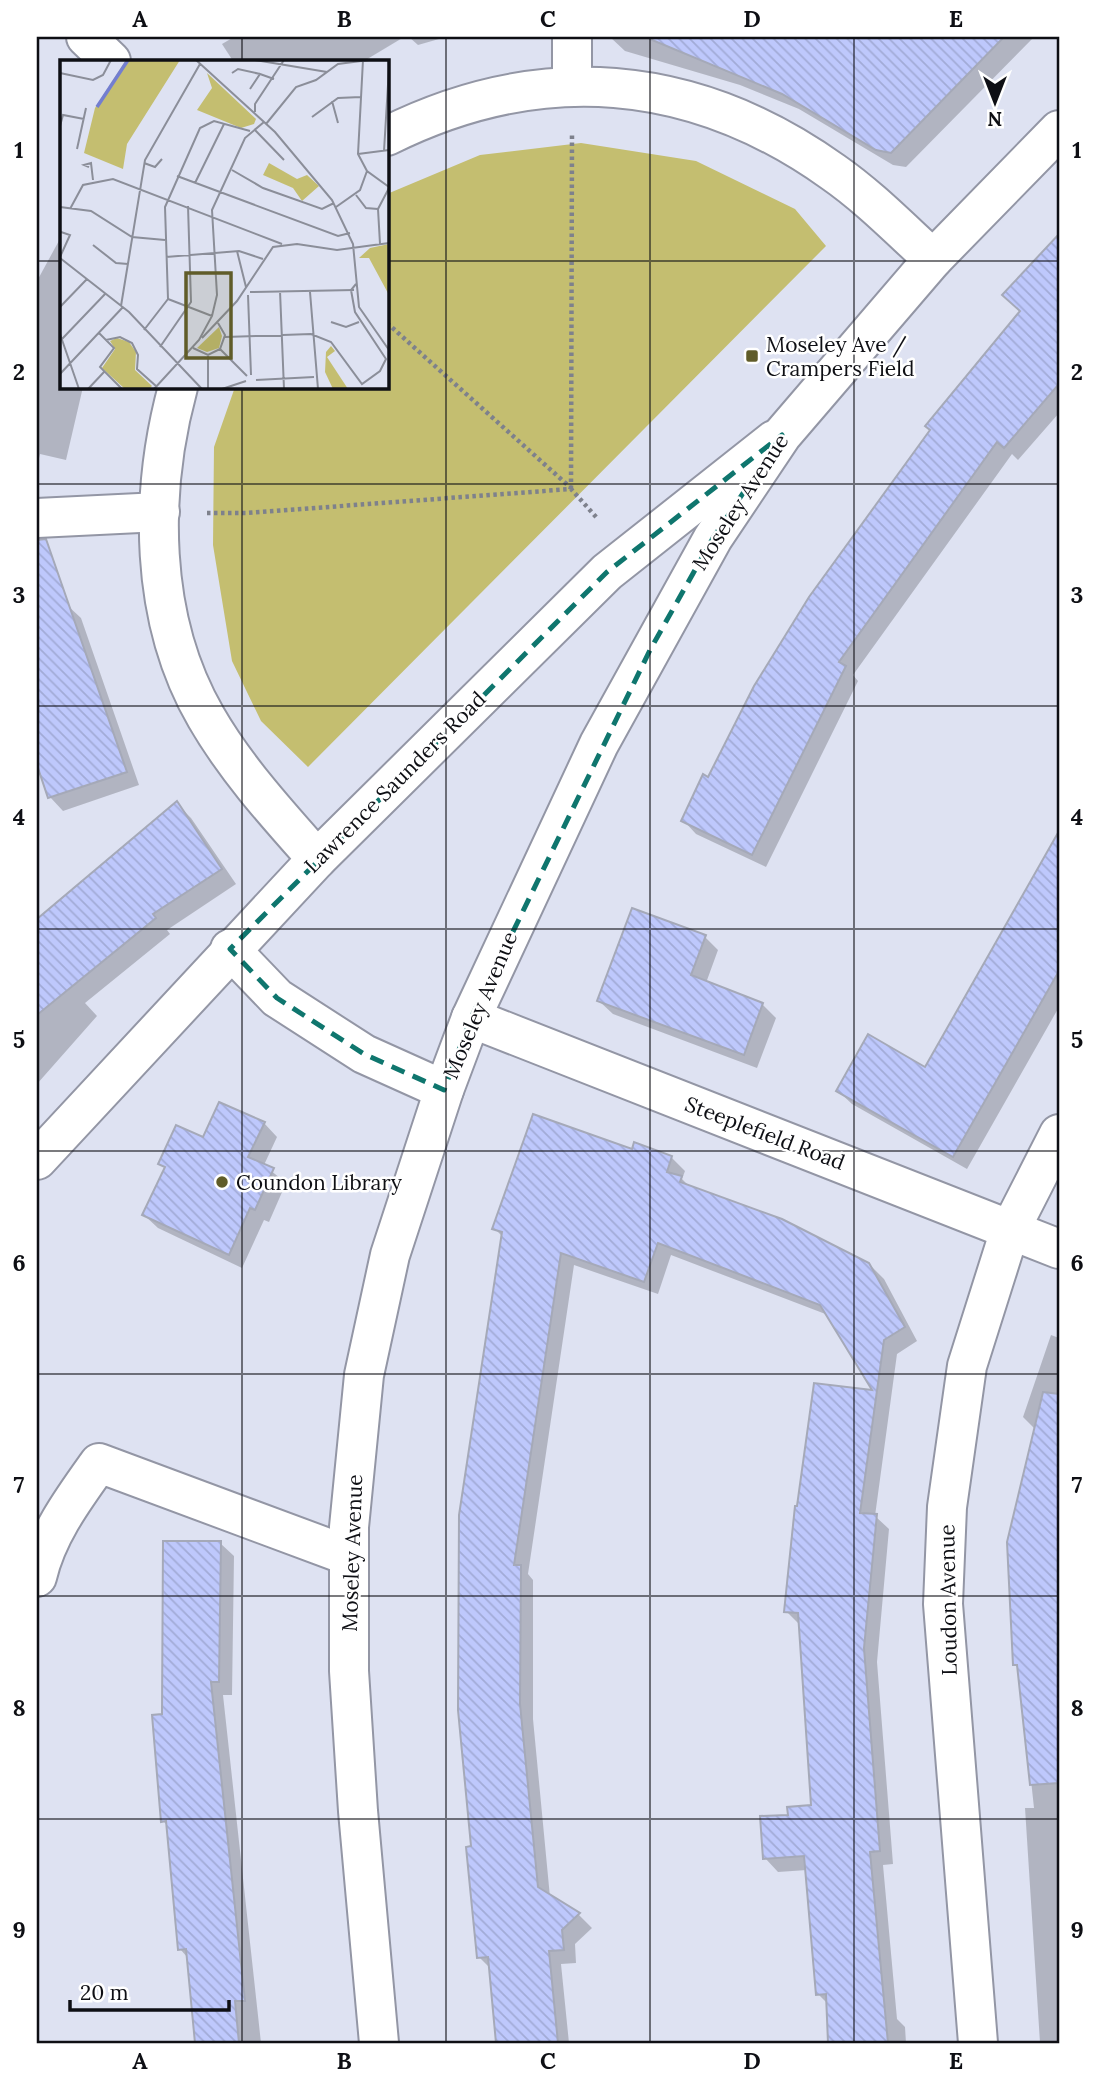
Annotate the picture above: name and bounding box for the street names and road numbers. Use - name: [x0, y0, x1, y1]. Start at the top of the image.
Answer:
- street label: Moseley Avenue: [686, 429, 794, 575]
- street label: Lawrence Saunders Road: [299, 686, 491, 878]
- street label: Moseley Avenue: [437, 927, 523, 1083]
- street label: Steeplefield Road: [681, 1090, 849, 1176]
- street label: Moseley Avenue: [336, 1474, 368, 1632]
- street label: Loudon Avenue: [933, 1524, 963, 1676]

